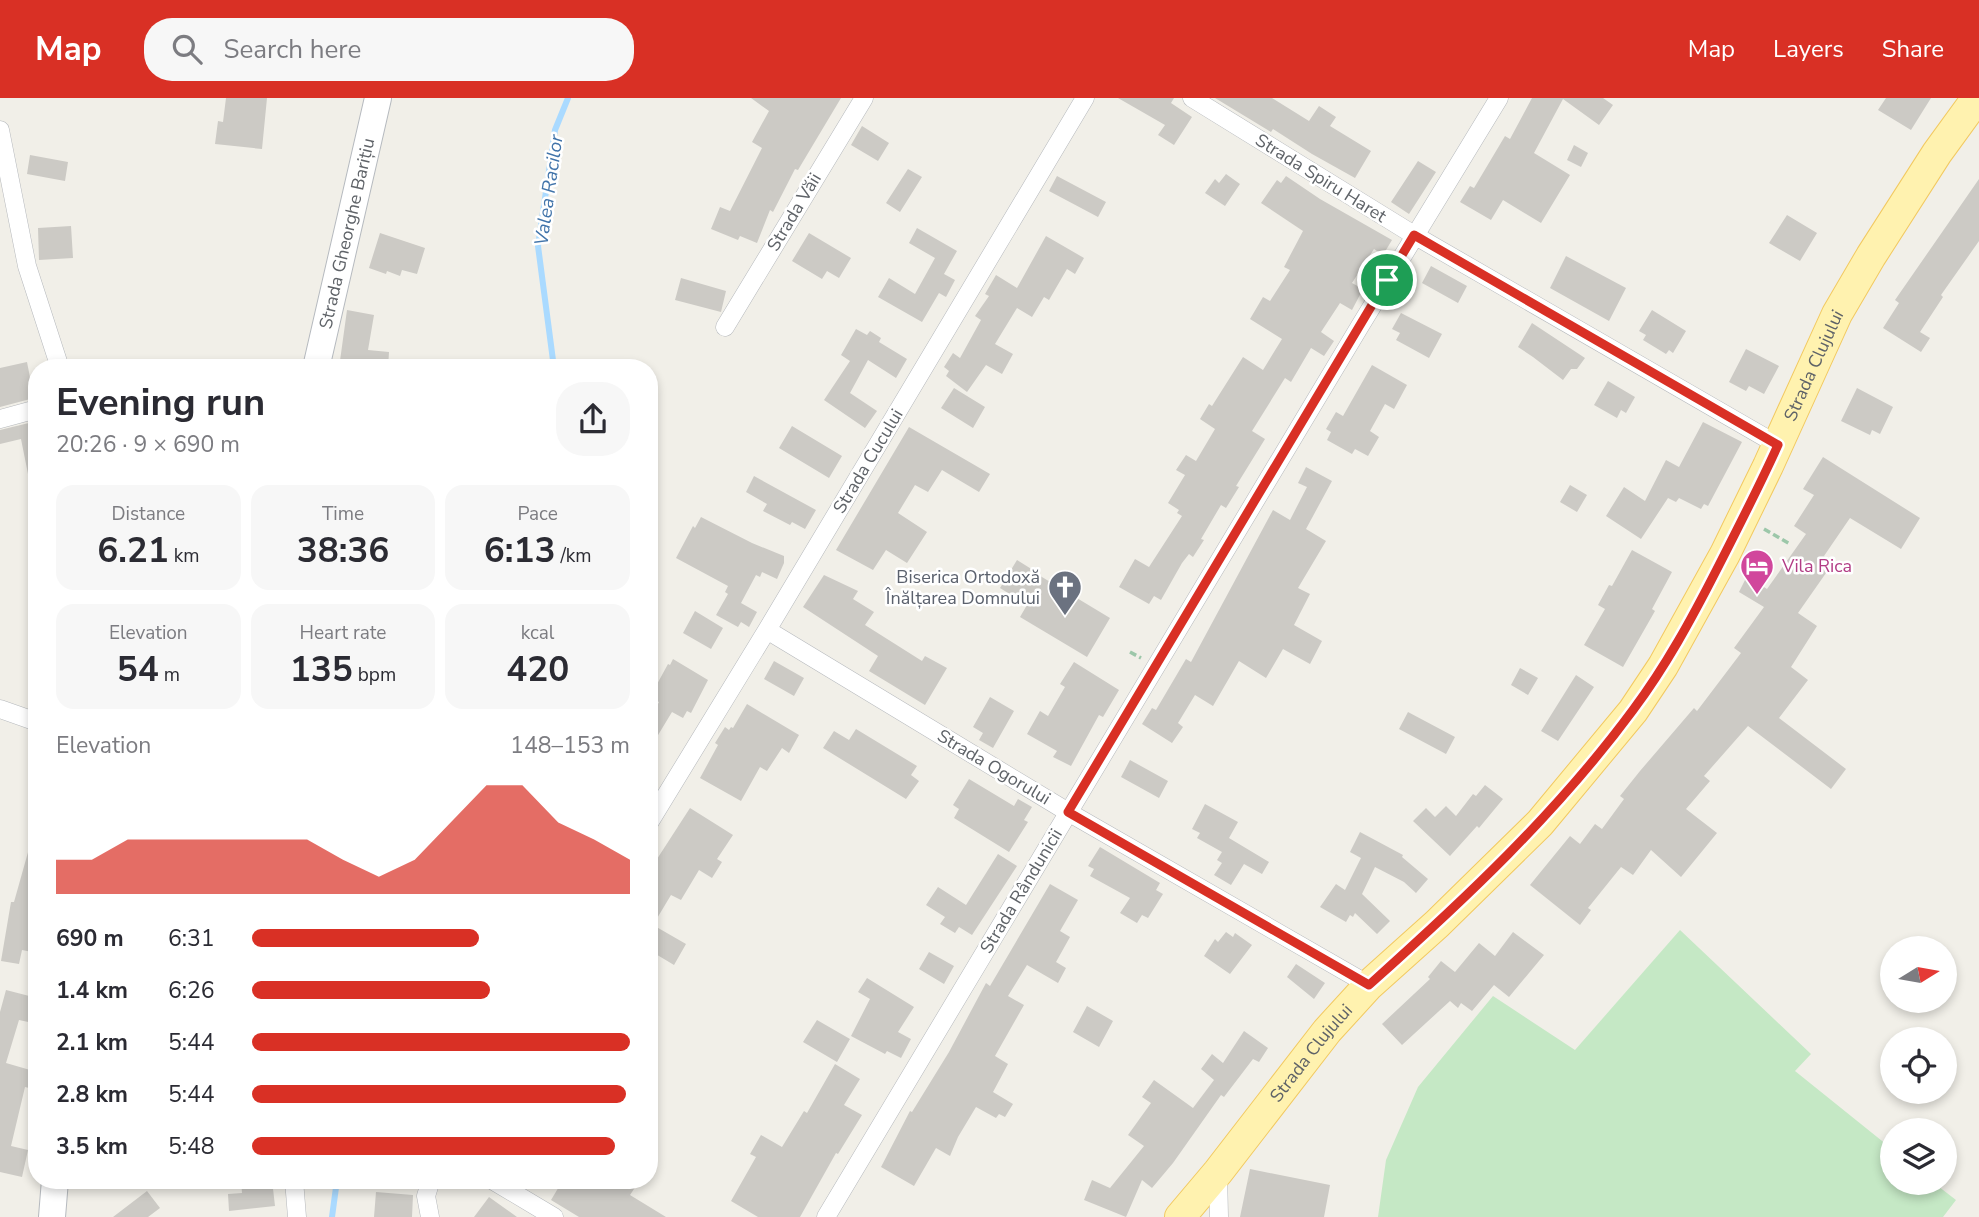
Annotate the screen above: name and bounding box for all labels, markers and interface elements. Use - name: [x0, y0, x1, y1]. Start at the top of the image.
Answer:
- search box: [144, 18, 634, 81]
- text: Map: [35, 27, 102, 72]
- icon: search: [168, 30, 206, 68]
- text: Search here: [224, 32, 361, 67]
- text: Map: [1688, 33, 1735, 65]
- text: Layers: [1773, 33, 1844, 65]
- text: Share: [1882, 33, 1944, 65]
- street label: Strada Spiru Haret: [1251, 128, 1392, 228]
- water label: Valea Racilor: [528, 132, 570, 247]
- street label: Strada Gheorghe Barițiu: [313, 136, 380, 331]
- street label: Strada Văii: [761, 168, 827, 256]
- pin: [1357, 250, 1417, 310]
- icon: arrive: [1368, 261, 1406, 299]
- street label: Strada Clujului: [1778, 305, 1849, 425]
- text: Evening run: [56, 377, 265, 428]
- button: share: [556, 382, 630, 456]
- street label: Strada Cucului: [827, 404, 909, 518]
- text: 20:26 · 9 × 690 m: [56, 429, 240, 460]
- text: Distance: [111, 501, 185, 527]
- text: Time: [322, 501, 364, 527]
- text: Pace: [517, 501, 558, 527]
- text: 6.21: [97, 527, 169, 574]
- text: 38:36: [297, 527, 389, 574]
- text: 6:13: [484, 527, 556, 574]
- text: km: [169, 543, 200, 569]
- text: /km: [556, 543, 591, 569]
- hotel icon: Vila Rica: [1738, 547, 1776, 596]
- place label: Vila Rica: [1781, 554, 1852, 578]
- place label: Biserica Ortodoxă Înălțarea Domnului: [885, 565, 1040, 610]
- church icon: Biserica Ortodoxă Înălțarea Domnului: [1046, 568, 1084, 617]
- text: Elevation: [109, 620, 188, 646]
- text: Heart rate: [300, 620, 386, 646]
- text: kcal: [521, 620, 555, 646]
- text: 54: [117, 646, 159, 693]
- text: 135: [290, 646, 353, 693]
- text: 420: [506, 646, 569, 693]
- text: m: [159, 662, 180, 688]
- text: bpm: [353, 662, 396, 688]
- street label: Strada Ogorului: [933, 724, 1055, 810]
- text: Elevation: [56, 730, 151, 761]
- text: 148–153 m: [510, 730, 630, 761]
- street label: Strada Rândunicii: [974, 824, 1068, 958]
- text: 690 m: [56, 923, 124, 954]
- text: 6:31: [168, 923, 215, 954]
- north arrow: [1880, 936, 1956, 1013]
- map controls: [1880, 936, 1957, 1195]
- text: 1.4 km: [56, 975, 128, 1006]
- text: 6:26: [168, 975, 215, 1006]
- street label: Strada Clujului: [1264, 999, 1358, 1107]
- text: 2.1 km: [56, 1027, 128, 1058]
- text: 5:44: [168, 1027, 215, 1058]
- button: locate: [1880, 1027, 1957, 1104]
- text: 2.8 km: [56, 1079, 128, 1110]
- text: 5:44: [168, 1079, 215, 1110]
- button: layers: [1880, 1118, 1957, 1195]
- text: 3.5 km: [56, 1131, 128, 1162]
- text: 5:48: [168, 1131, 215, 1162]

